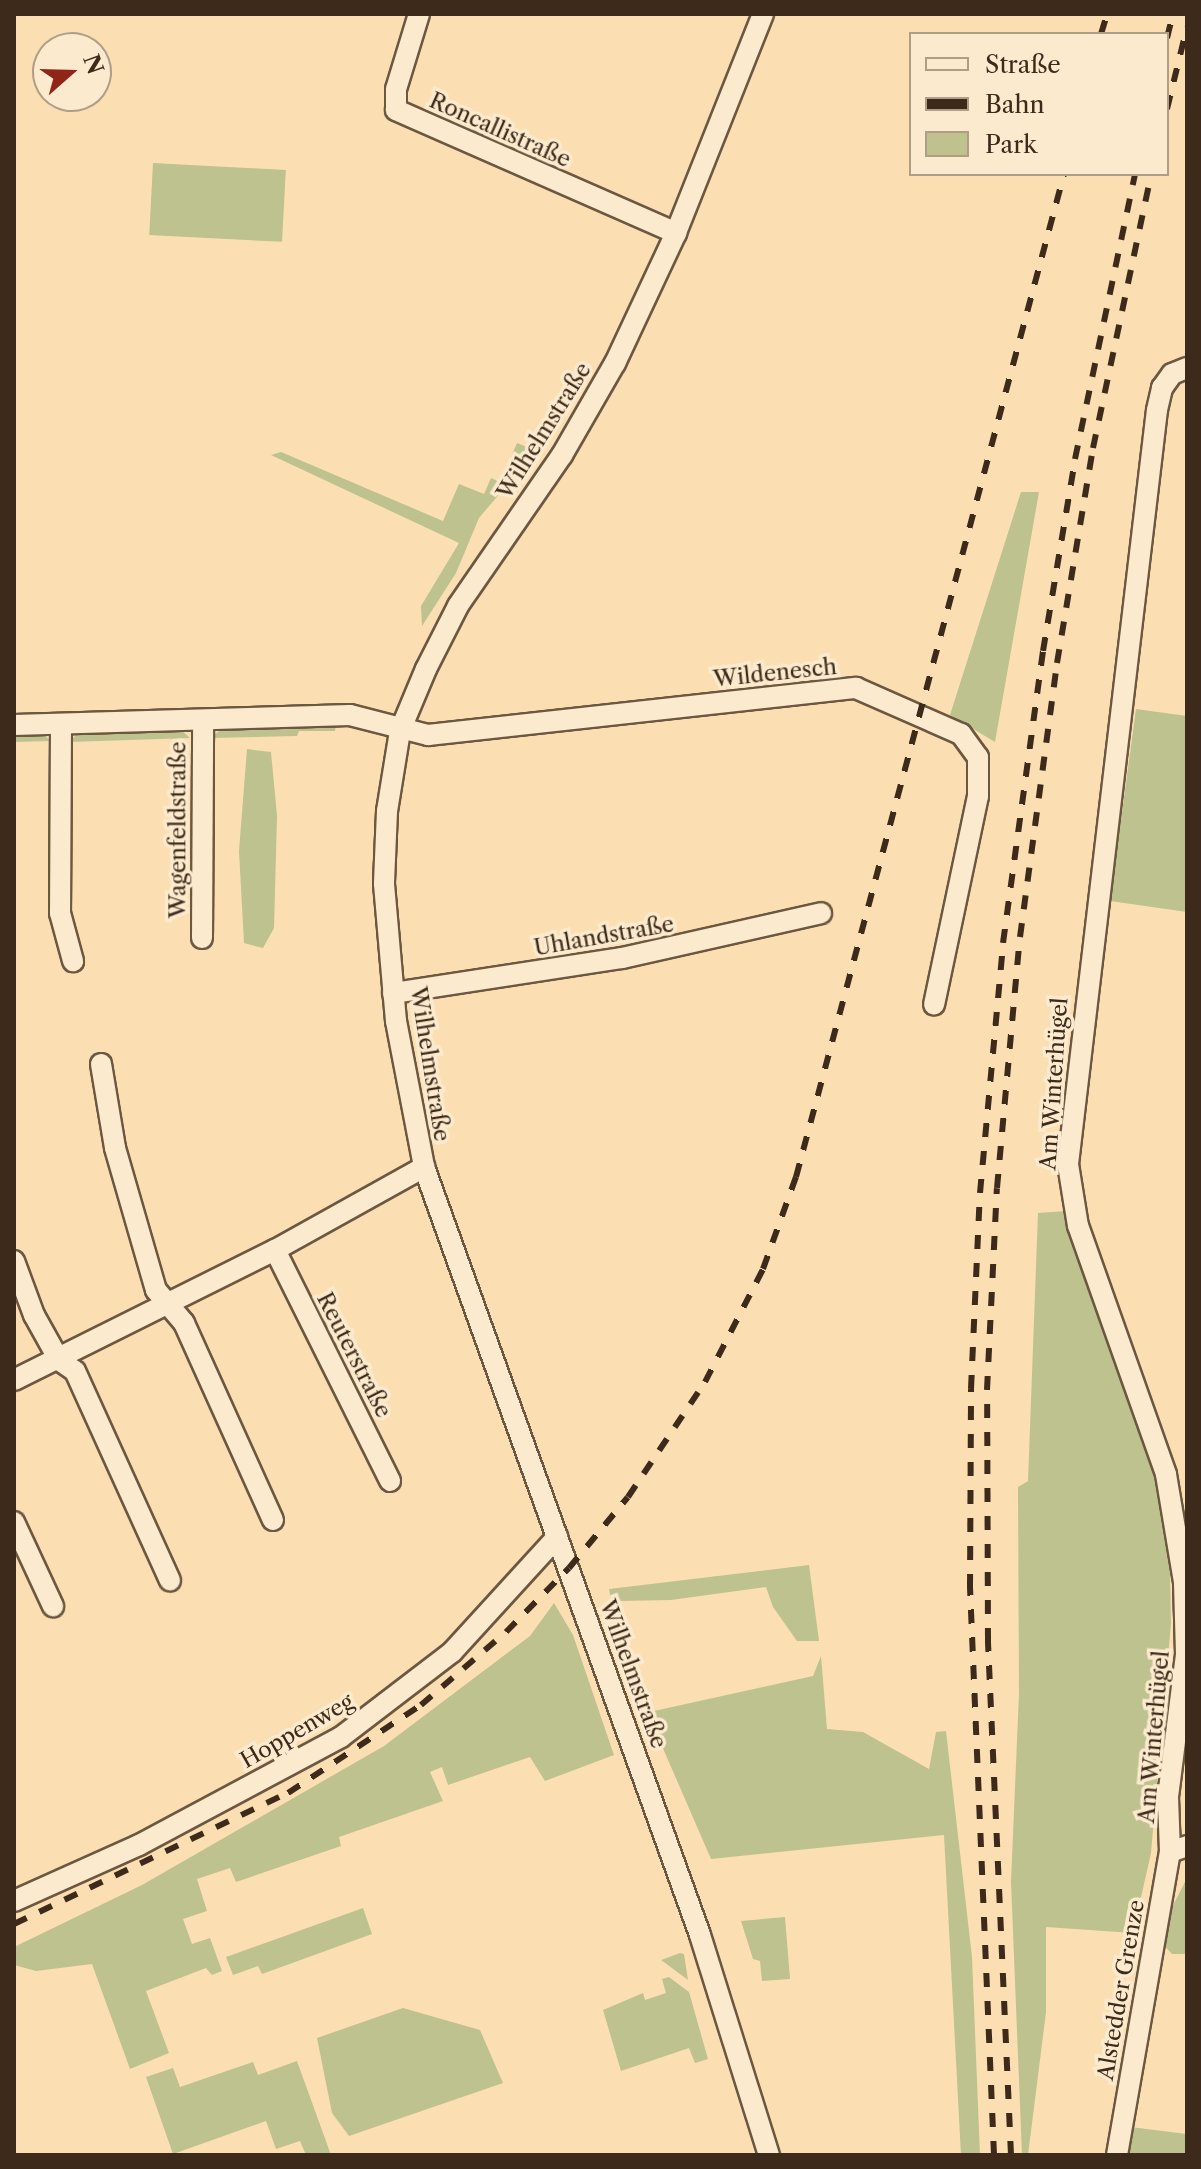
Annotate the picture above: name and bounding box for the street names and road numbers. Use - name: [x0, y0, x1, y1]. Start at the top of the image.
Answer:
- street label: Roncallistraße: [425, 87, 575, 173]
- street label: Wilhelmstraße: [491, 358, 597, 504]
- street label: Wildenesch: [712, 653, 838, 693]
- street label: Wagenfeldstraße: [165, 742, 191, 918]
- street label: Uhlandstraße: [532, 911, 676, 961]
- street label: Wilhelmstraße: [405, 985, 455, 1143]
- street label: Am Winterhügel: [1035, 996, 1073, 1172]
- street label: Reuterstraße: [311, 1288, 397, 1422]
- street label: Wilhelmstraße: [594, 1596, 672, 1752]
- street label: Am Winterhügel: [1133, 1649, 1175, 1825]
- street label: Hoppenweg: [236, 1688, 358, 1774]
- street label: Alstedder Grenze: [1092, 1898, 1150, 2082]

